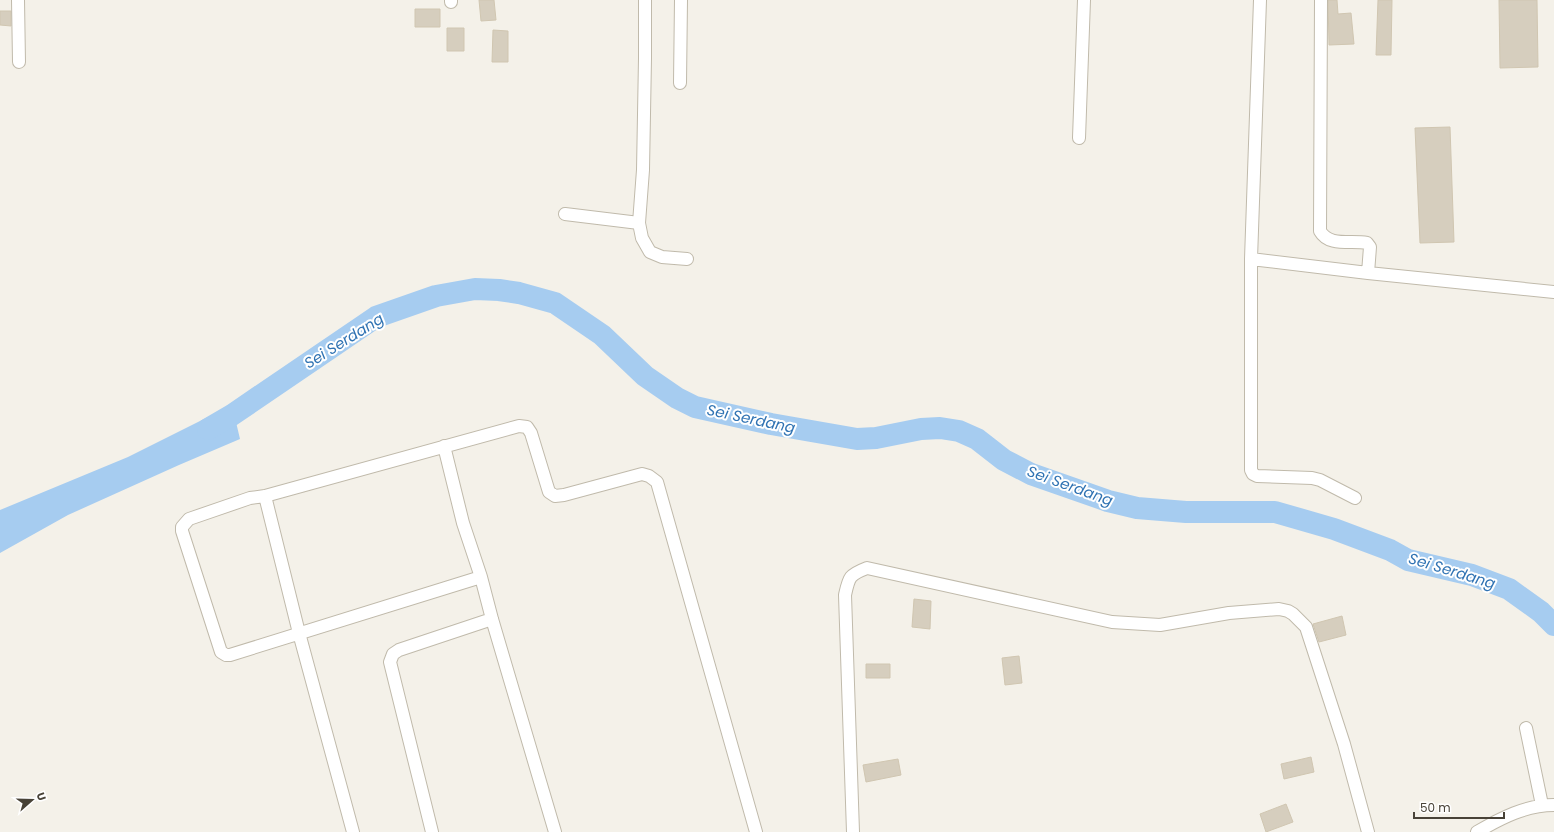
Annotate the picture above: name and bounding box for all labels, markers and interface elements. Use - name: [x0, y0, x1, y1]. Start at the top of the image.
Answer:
- water label: Sei Serdang: [300, 308, 387, 373]
- water label: Sei Serdang: [705, 399, 797, 438]
- water label: Sei Serdang: [1024, 460, 1116, 511]
- water label: Sei Serdang: [1406, 547, 1498, 594]
- north arrow: [12, 780, 52, 820]
- text: U: [33, 790, 50, 803]
- scale bar: [1414, 794, 1504, 820]
- text: 50 m: [1420, 799, 1451, 816]

